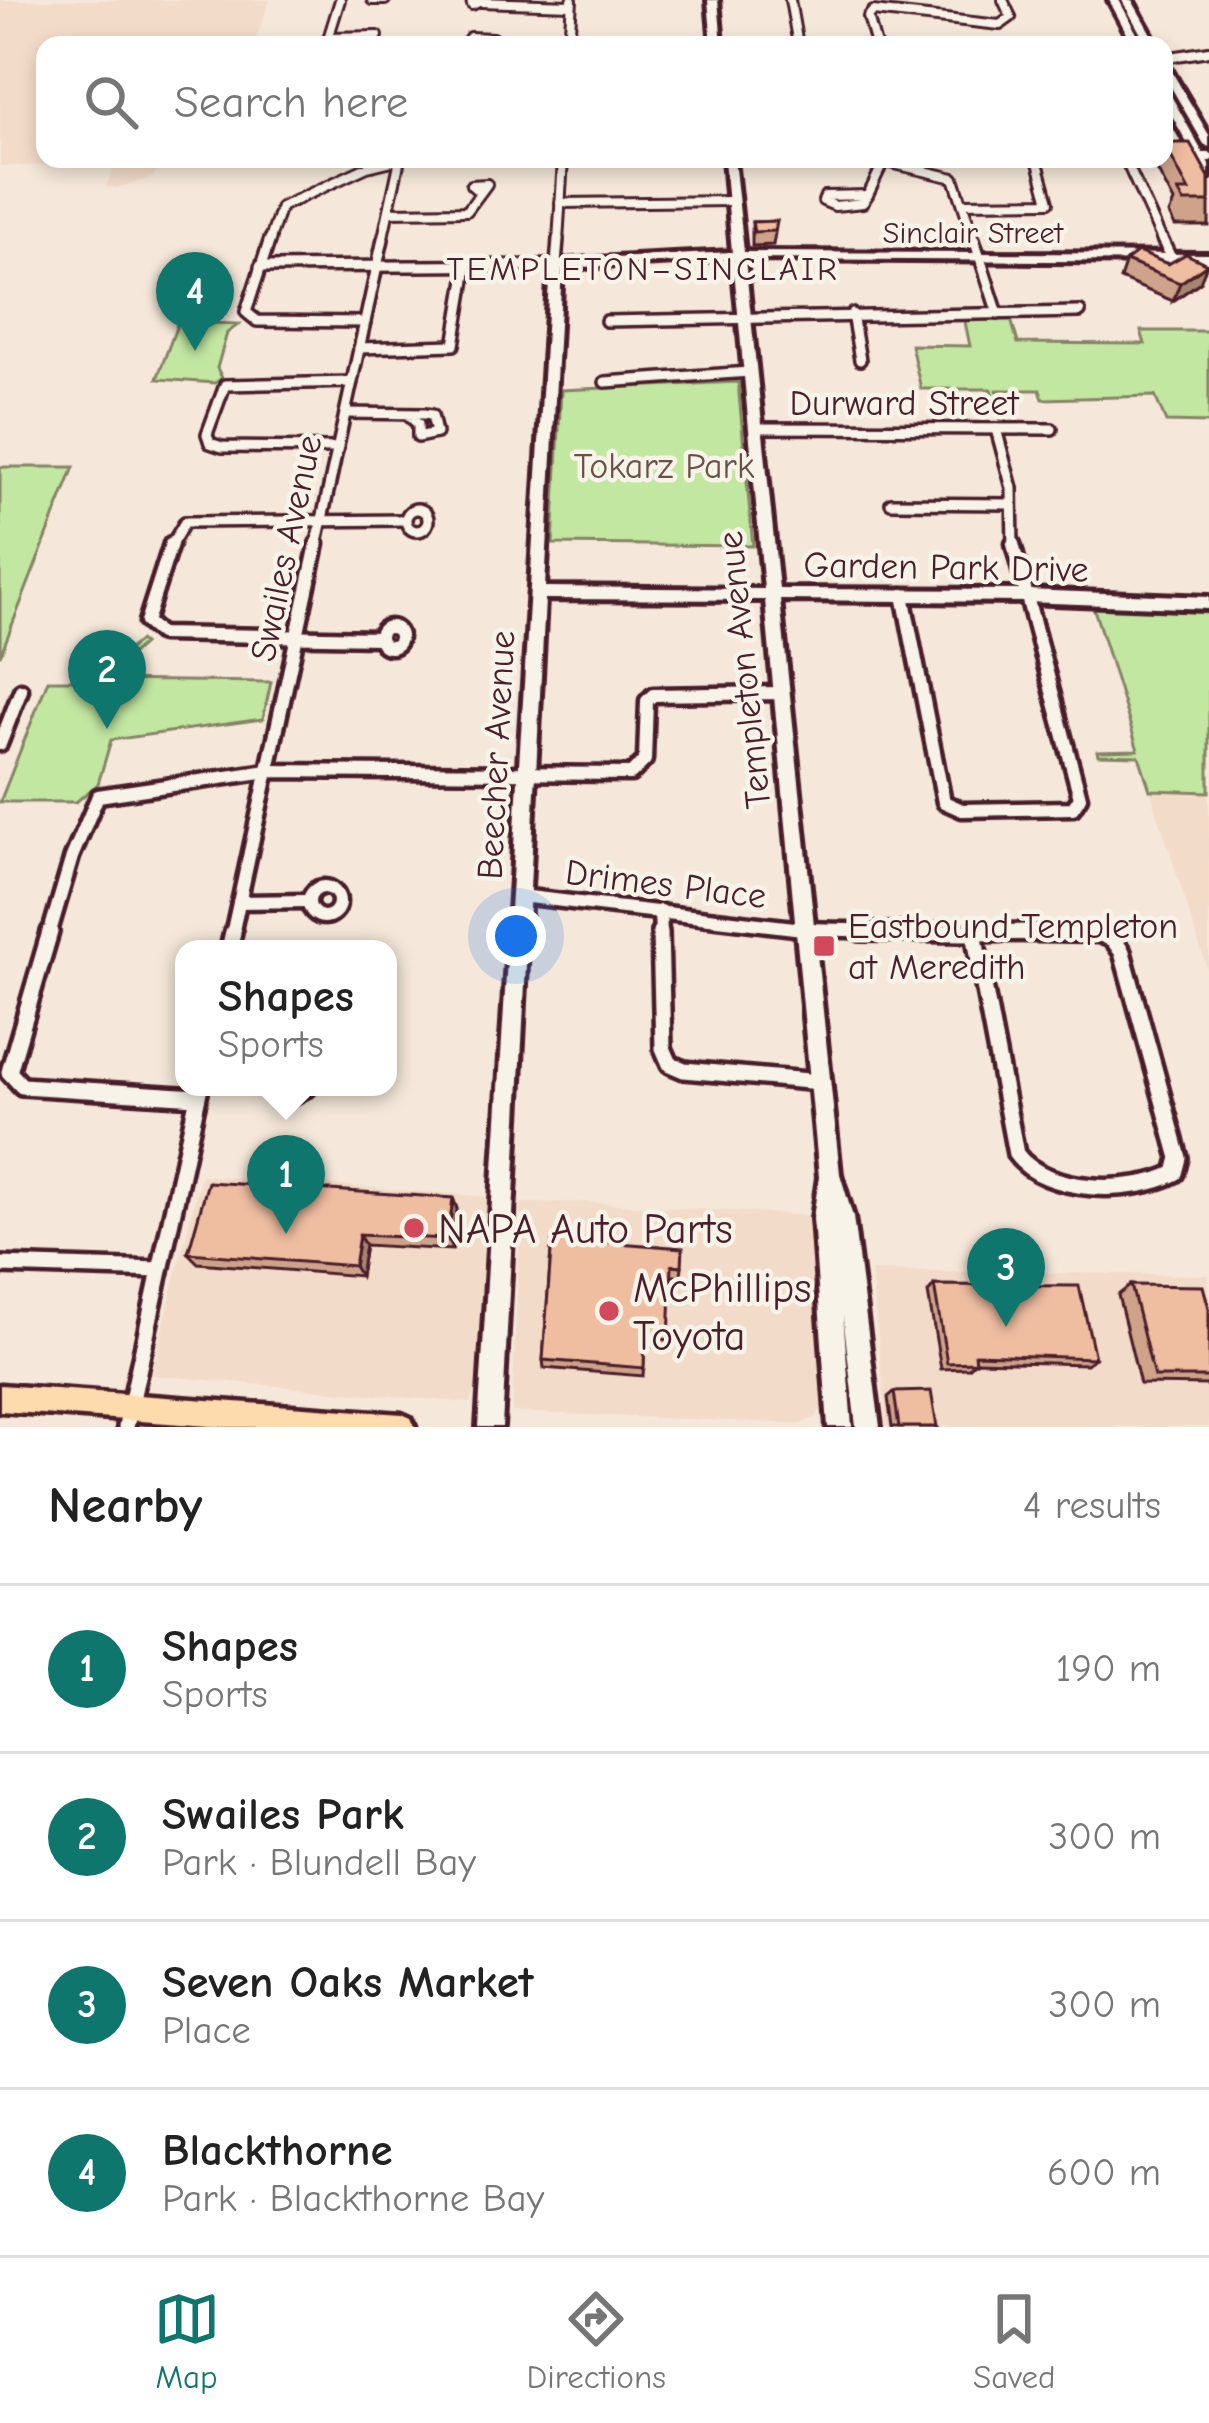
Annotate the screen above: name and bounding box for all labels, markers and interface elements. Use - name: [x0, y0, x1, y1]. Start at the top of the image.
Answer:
- search box: [36, 36, 1173, 168]
- icon: search: [78, 69, 144, 135]
- text: Search here: [174, 76, 408, 128]
- street label: Sinclair Street: [883, 216, 1065, 251]
- district label: TEMPLETON–SINCLAIR: [446, 250, 840, 288]
- pin: 4: [156, 252, 234, 351]
- street label: Durward Street: [789, 383, 1020, 424]
- street label: Swailes Avenue: [243, 432, 330, 665]
- park label: Tokarz Park: [574, 446, 755, 487]
- street label: Templeton Avenue: [710, 529, 779, 811]
- street label: Garden Park Drive: [803, 545, 1089, 590]
- pin: 2: [68, 630, 146, 729]
- street label: Beecher Avenue: [470, 630, 523, 880]
- street label: Drimes Place: [563, 852, 769, 917]
- your location: [486, 906, 546, 966]
- place label: Eastbound Templeton at Meredith: [848, 906, 1178, 988]
- marker: Eastbound Templeton at Meredith: [811, 933, 837, 959]
- popup: [175, 940, 397, 1096]
- text: Shapes: [218, 970, 354, 1022]
- text: Sports: [218, 1022, 324, 1067]
- pin: 1: [247, 1135, 325, 1234]
- place label: NAPA Auto Parts: [438, 1205, 733, 1254]
- marker: NAPA Auto Parts: [401, 1215, 427, 1241]
- pin: 3: [967, 1228, 1045, 1327]
- place label: McPhillips Toyota: [633, 1264, 811, 1361]
- marker: McPhillips Toyota: [596, 1298, 622, 1324]
- text: Nearby: [48, 1476, 202, 1535]
- text: 4 results: [1023, 1483, 1161, 1528]
- text: Shapes: [162, 1620, 298, 1672]
- text: 1: [79, 1646, 95, 1691]
- text: 190 m: [1056, 1646, 1161, 1691]
- text: Sports: [162, 1672, 268, 1717]
- text: Swailes Park: [162, 1788, 404, 1840]
- text: 2: [77, 1814, 97, 1859]
- text: 300 m: [1048, 1814, 1161, 1859]
- text: Park · Blundell Bay: [162, 1840, 476, 1885]
- text: Seven Oaks Market: [162, 1956, 534, 2008]
- text: 3: [77, 1982, 97, 2027]
- text: 300 m: [1048, 1982, 1161, 2027]
- text: Place: [162, 2008, 251, 2053]
- text: Blackthorne: [162, 2124, 393, 2176]
- text: 4: [78, 2150, 96, 2195]
- text: 600 m: [1047, 2150, 1161, 2195]
- text: Park · Blackthorne Bay: [162, 2176, 544, 2221]
- tab: Map: [154, 2286, 220, 2396]
- tab: Directions: [527, 2286, 666, 2396]
- tab: Saved: [973, 2286, 1055, 2396]

